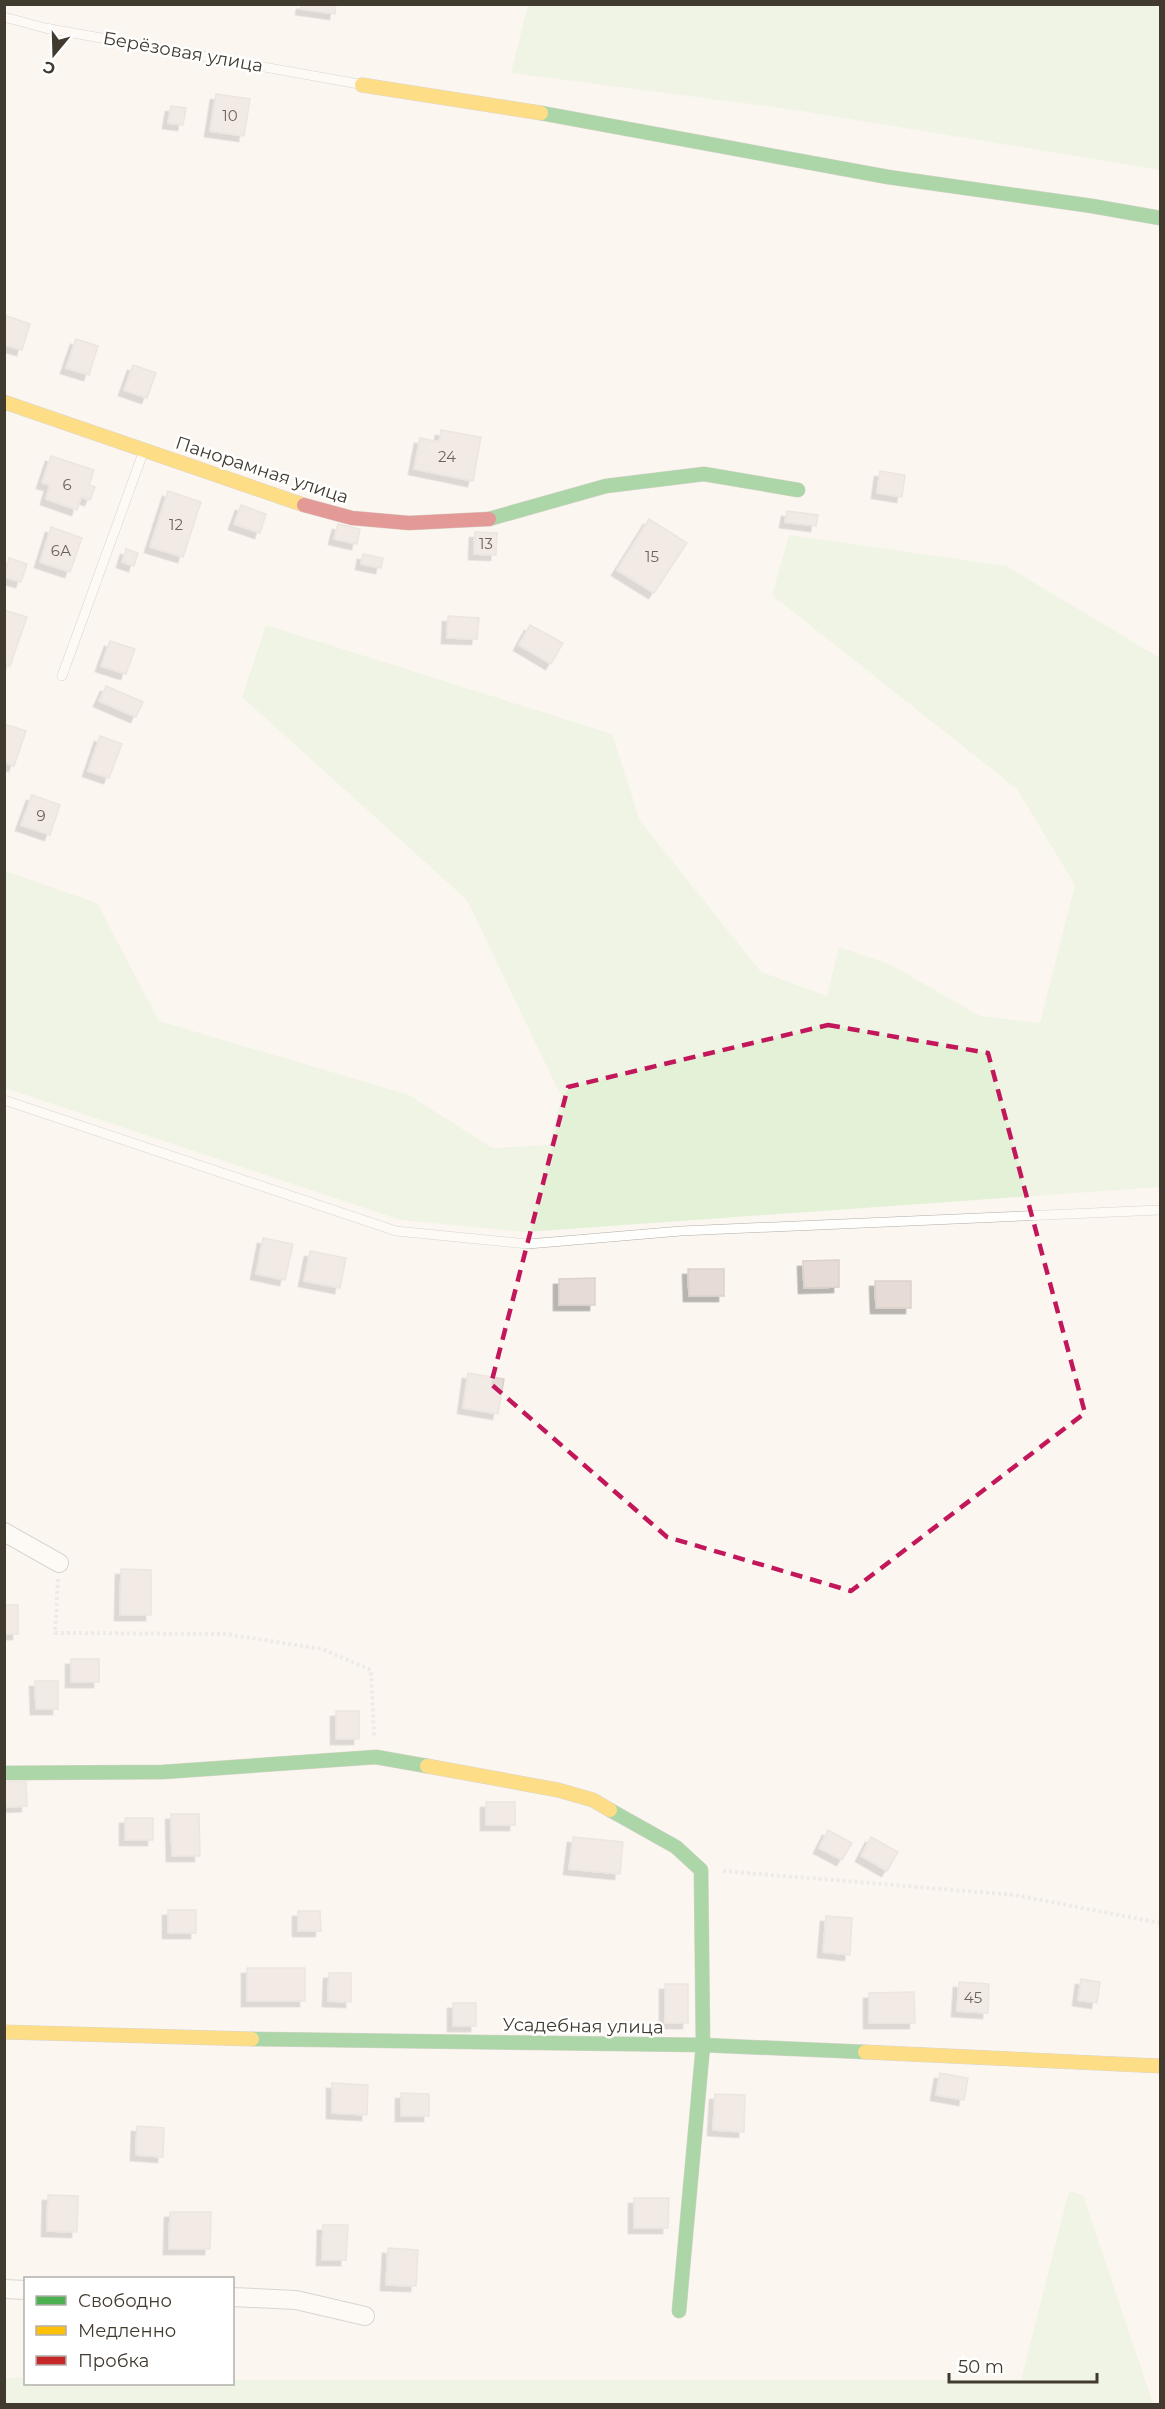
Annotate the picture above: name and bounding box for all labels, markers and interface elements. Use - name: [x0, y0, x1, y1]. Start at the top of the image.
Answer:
- north arrow: [24, 24, 84, 84]
- street label: Берёзовая улица: [101, 27, 265, 77]
- text: С: [40, 57, 58, 79]
- house number: 10: [222, 106, 238, 125]
- street label: Панорамная улица: [173, 432, 351, 508]
- house number: 24: [438, 447, 456, 466]
- house number: 6: [62, 475, 72, 494]
- house number: 12: [169, 515, 183, 534]
- house number: 13: [479, 534, 493, 553]
- house number: 6А: [51, 541, 71, 560]
- house number: 15: [645, 547, 659, 566]
- house number: 9: [36, 806, 46, 825]
- house number: 45: [964, 1988, 982, 2007]
- street label: Усадебная улица: [502, 2014, 664, 2038]
- legend: [24, 2277, 234, 2385]
- text: Свободно: [78, 2290, 172, 2312]
- text: Медленно: [78, 2320, 176, 2342]
- scale bar: [949, 2346, 1098, 2384]
- text: Пробка: [78, 2350, 149, 2372]
- text: 50 m: [958, 2356, 1004, 2378]

